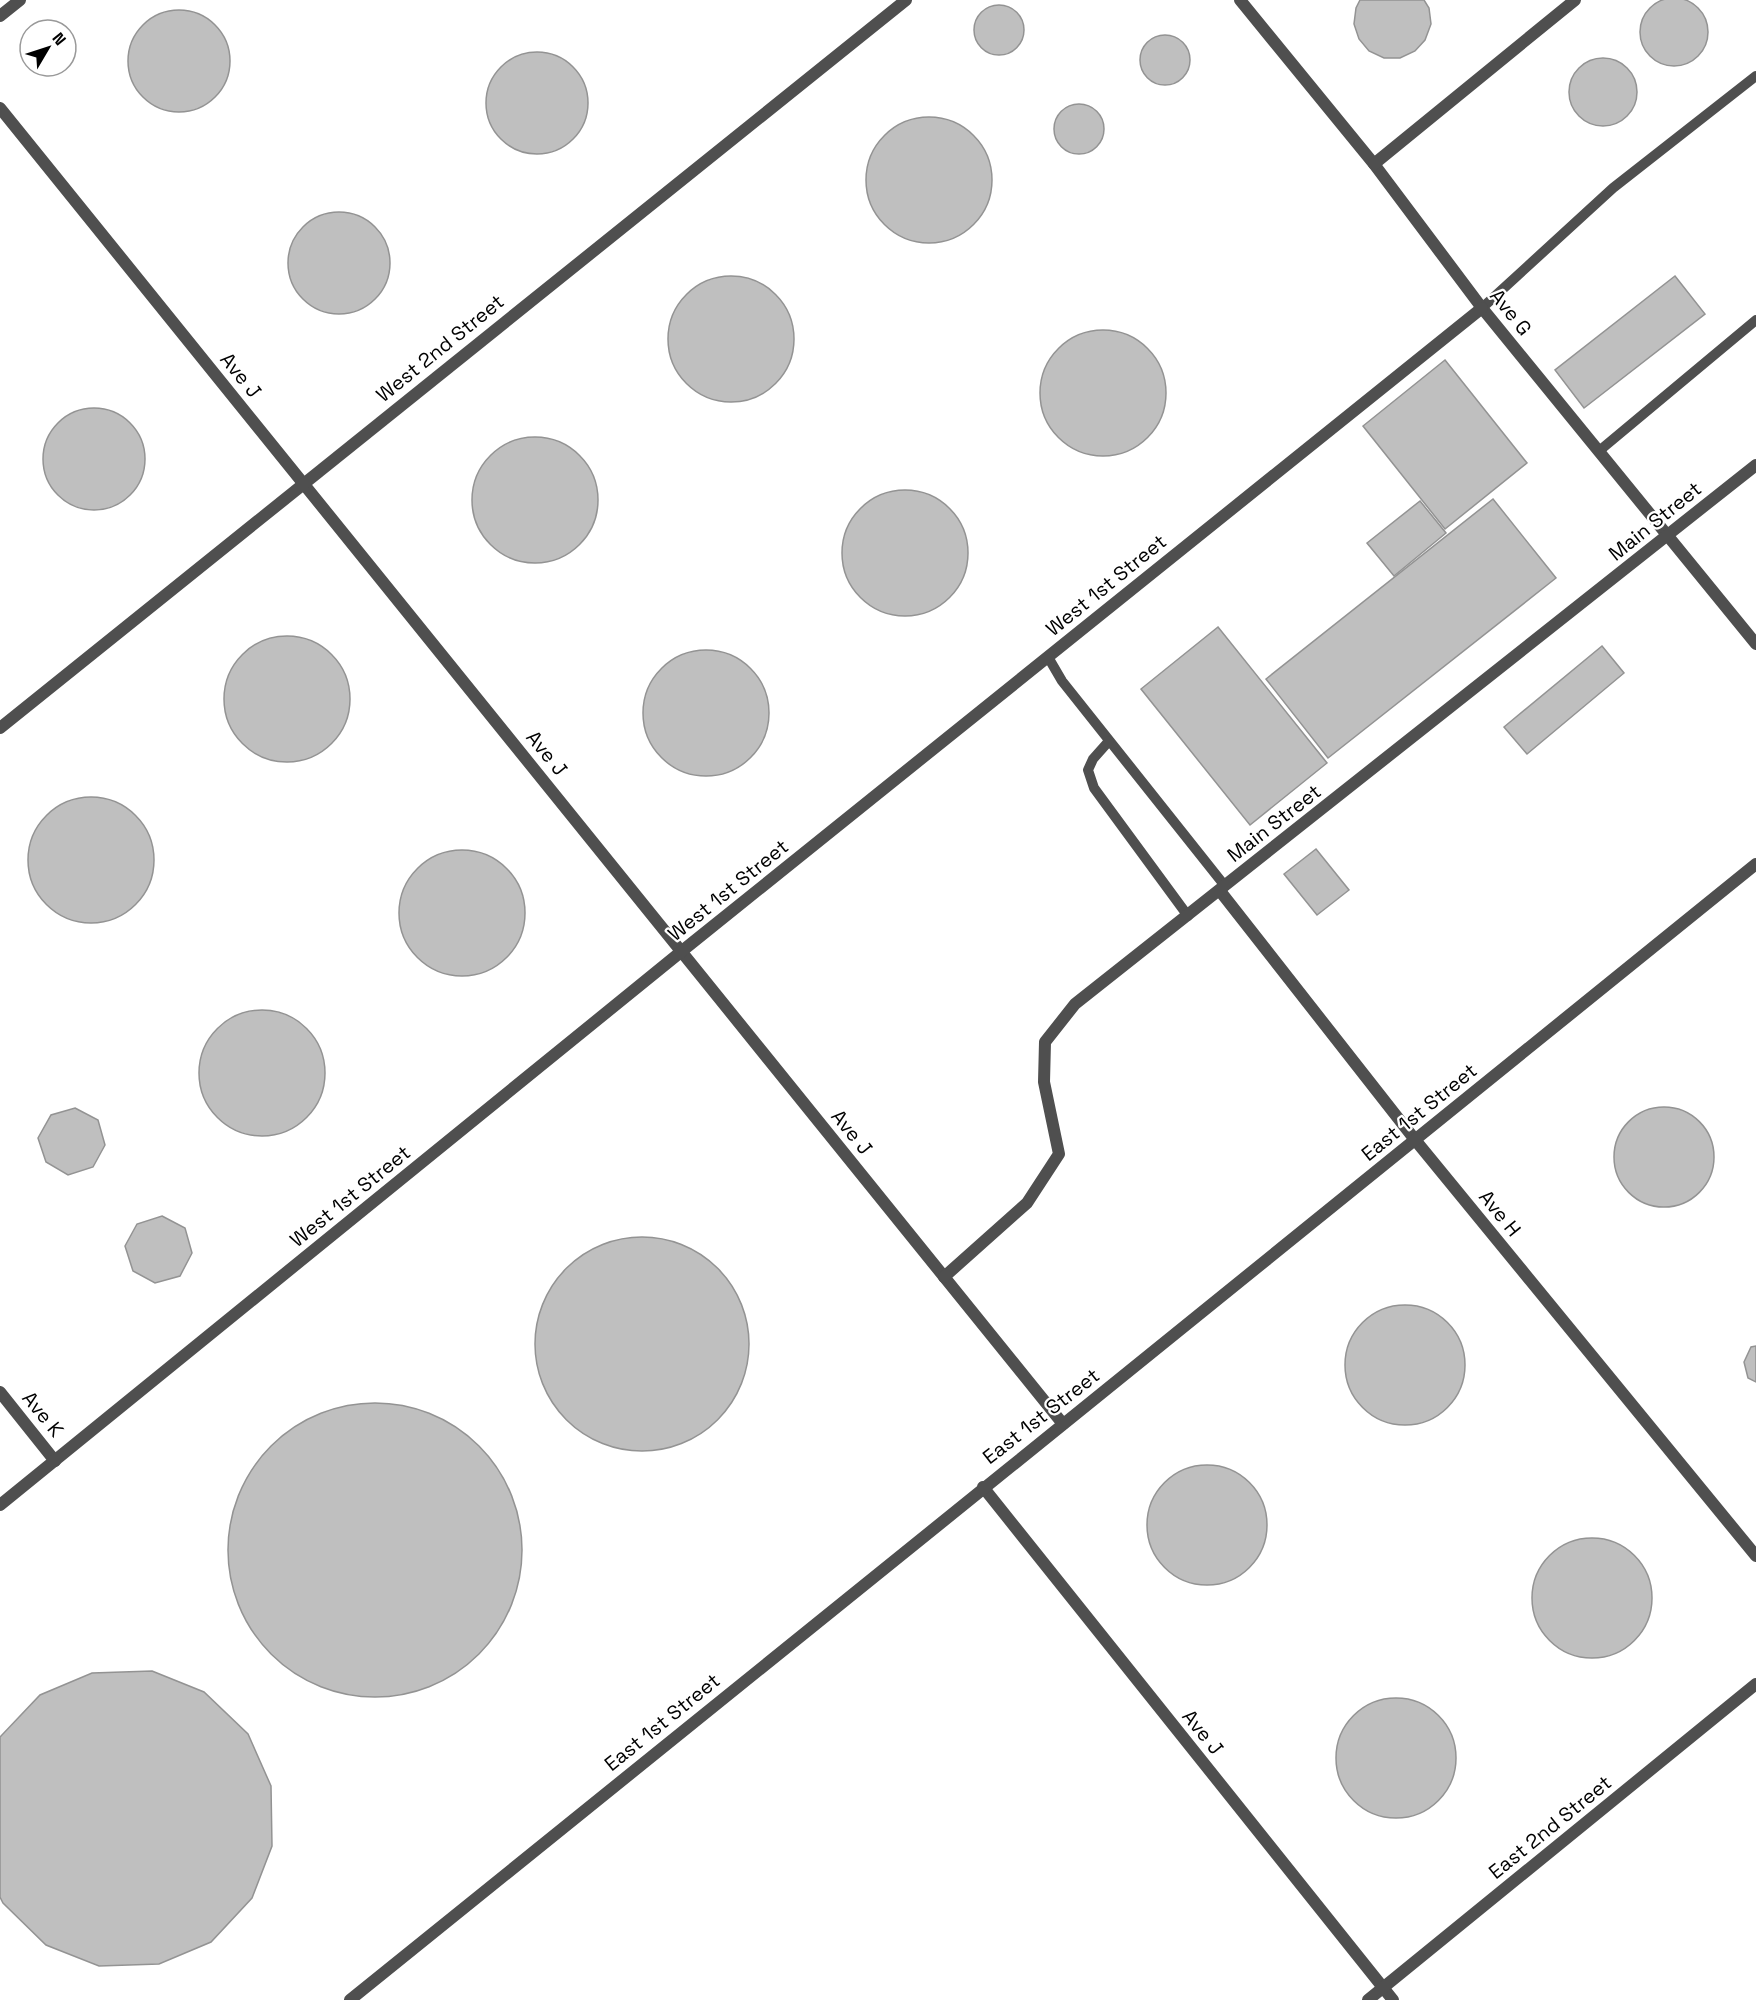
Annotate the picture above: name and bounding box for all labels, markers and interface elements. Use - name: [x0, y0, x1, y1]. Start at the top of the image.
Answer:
- north arrow: [18, 18, 78, 78]
- text: N: [48, 28, 71, 50]
- street label: Ave G: [1484, 283, 1538, 341]
- street label: West 2nd Street: [371, 288, 509, 408]
- street label: Ave J: [215, 347, 267, 403]
- street label: Main Street: [1603, 476, 1707, 566]
- street label: West 1st Street: [1040, 528, 1172, 642]
- street label: Ave J: [521, 725, 573, 781]
- street label: Main Street: [1222, 778, 1326, 868]
- street label: West 1st Street: [662, 833, 794, 947]
- street label: East 1st Street: [1356, 1057, 1482, 1167]
- street label: Ave J: [826, 1104, 878, 1160]
- street label: West 1st Street: [284, 1139, 416, 1253]
- street label: Ave H: [1473, 1184, 1527, 1242]
- street label: East 1st Street: [977, 1362, 1105, 1470]
- street label: Ave K: [17, 1386, 69, 1442]
- street label: East 1st Street: [599, 1667, 725, 1777]
- street label: Ave J: [1177, 1704, 1229, 1760]
- street label: East 2nd Street: [1483, 1769, 1617, 1885]

